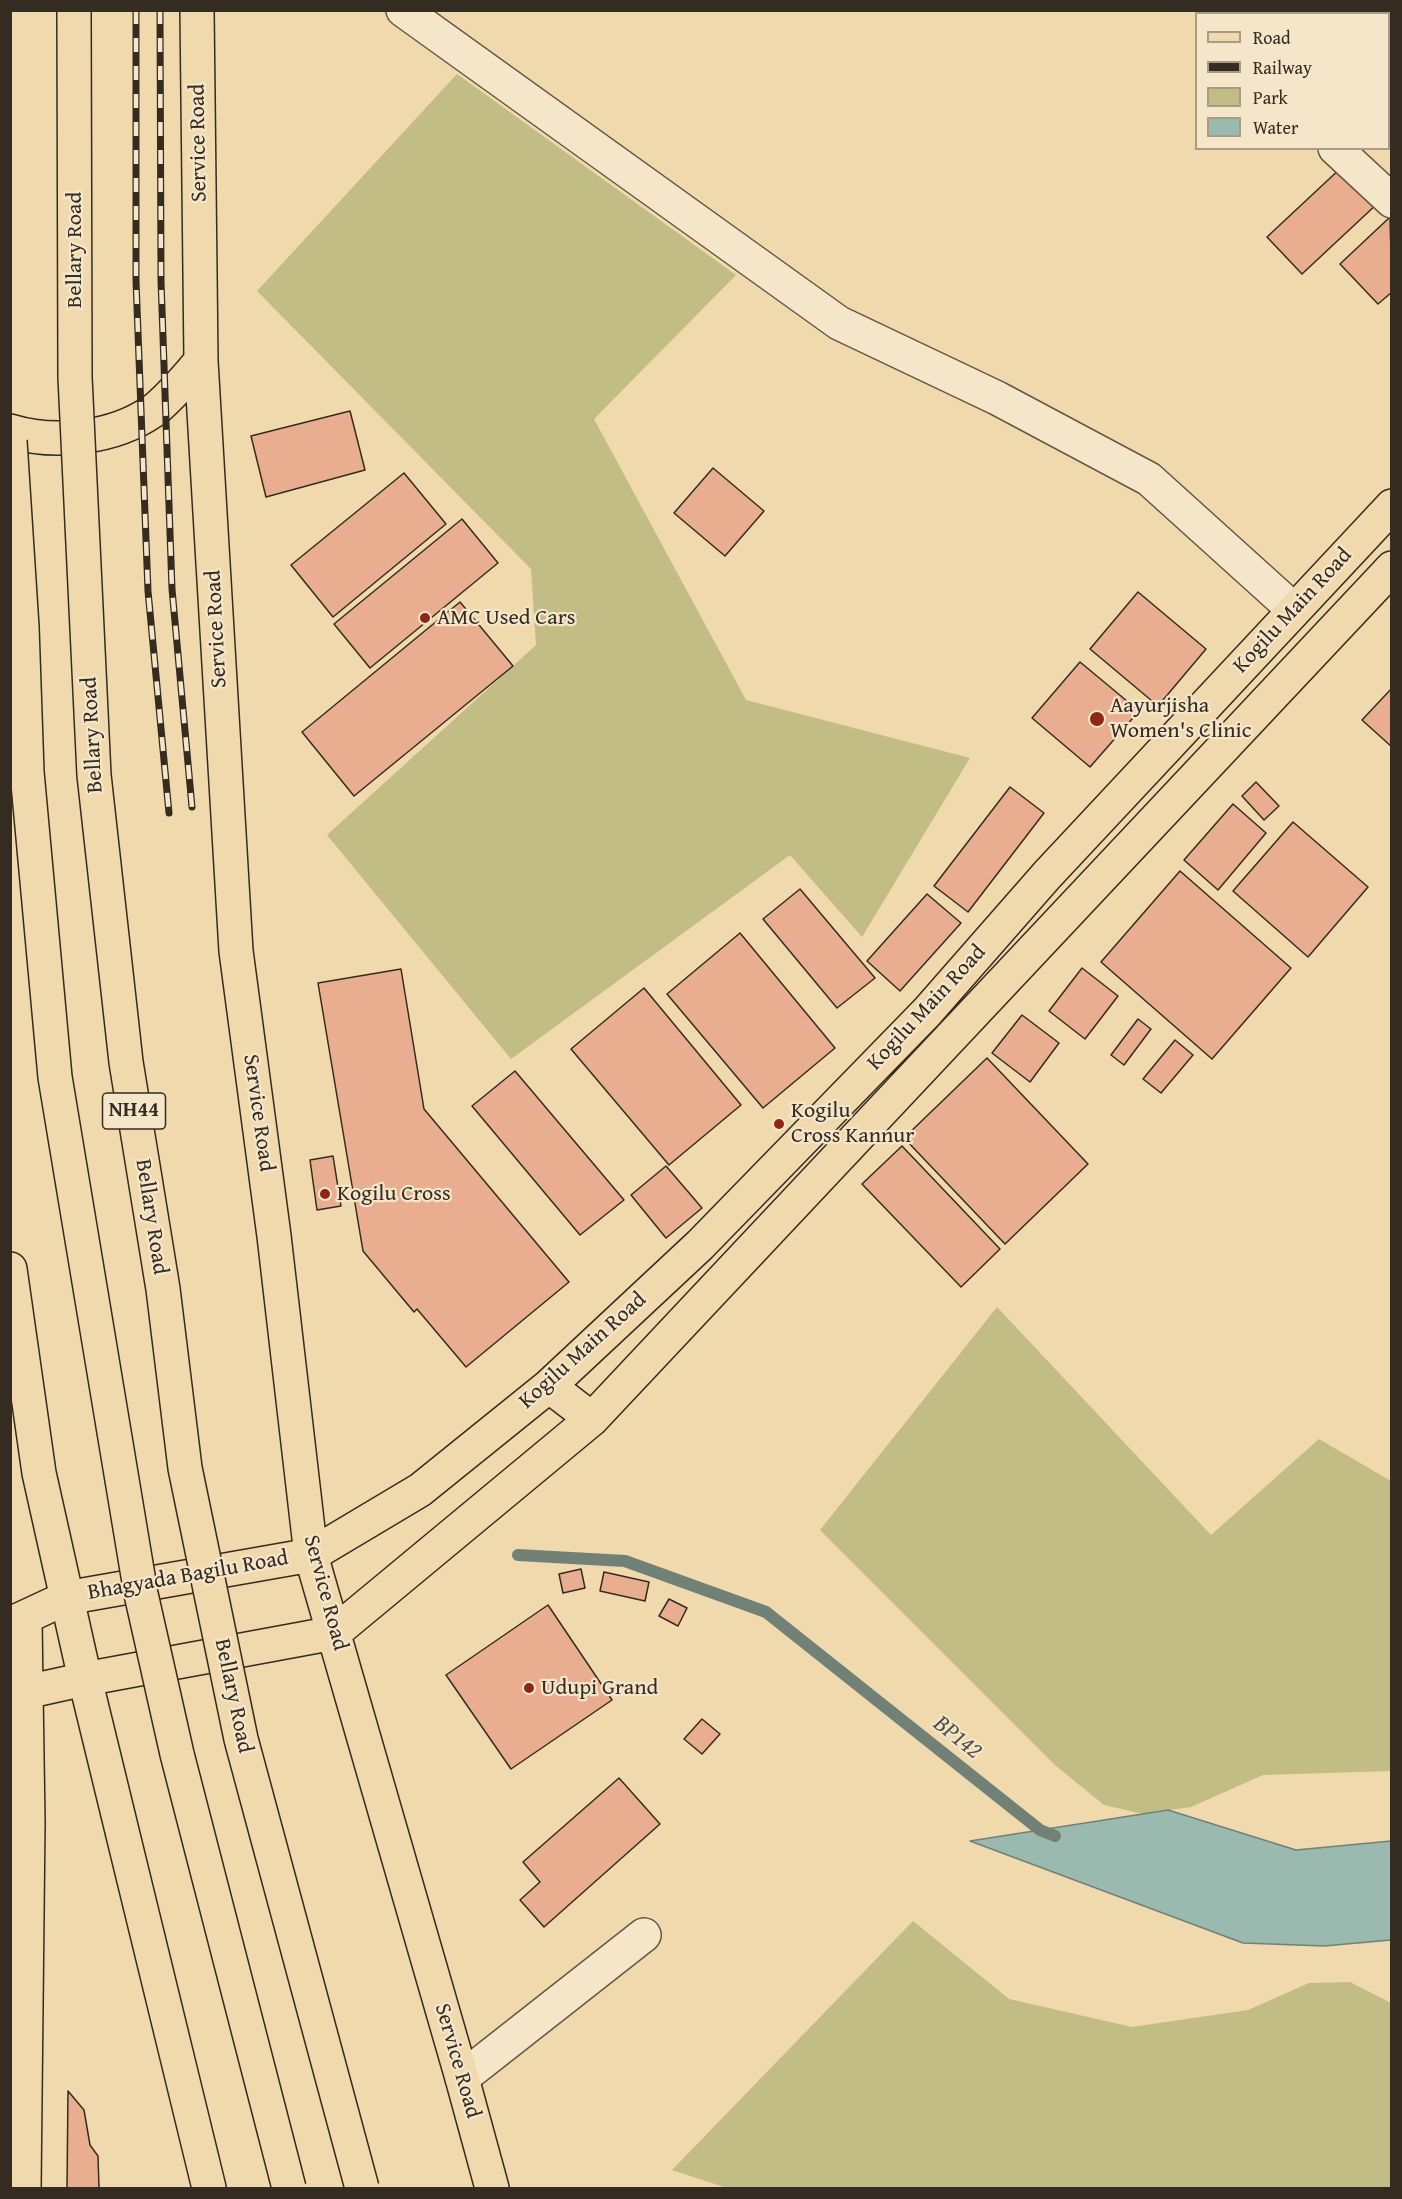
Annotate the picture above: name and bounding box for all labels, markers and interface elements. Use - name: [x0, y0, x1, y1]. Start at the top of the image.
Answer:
- legend: [1195, 12, 1390, 150]
- text: Road: [1253, 24, 1291, 51]
- text: Railway: [1253, 54, 1312, 81]
- street label: Service Road: [185, 84, 213, 202]
- text: Park: [1253, 84, 1288, 111]
- text: Water: [1253, 114, 1298, 141]
- street label: Bellary Road: [62, 192, 88, 308]
- street label: Kogilu Main Road: [1228, 543, 1358, 679]
- street label: Service Road: [201, 569, 233, 689]
- place label: AMC Used Cars: [437, 605, 575, 631]
- marker: AMC Used Cars: [418, 611, 432, 625]
- street label: Bellary Road: [77, 676, 109, 794]
- place label: Aayurjisha Women's Clinic: [1110, 693, 1252, 744]
- marker: Aayurjisha Women's Clinic: [1088, 710, 1106, 728]
- street label: Kogilu Main Road: [862, 940, 992, 1076]
- street label: Service Road: [237, 1053, 279, 1173]
- road number: NH44: [102, 1093, 166, 1129]
- place label: Kogilu Cross Kannur: [791, 1098, 914, 1150]
- marker: Kogilu Cross Kannur: [772, 1117, 786, 1131]
- street label: Bellary Road: [129, 1157, 173, 1277]
- place label: Kogilu Cross: [337, 1181, 451, 1207]
- marker: Kogilu Cross: [318, 1187, 332, 1201]
- street label: Kogilu Main Road: [514, 1287, 652, 1415]
- street label: Service Road: [297, 1532, 353, 1654]
- street label: Bhagyada Bagilu Road: [86, 1545, 290, 1607]
- street label: Bellary Road: [208, 1636, 258, 1756]
- place label: Udupi Grand: [541, 1675, 658, 1701]
- marker: Udupi Grand: [522, 1681, 536, 1695]
- water label: BP142: [927, 1710, 987, 1766]
- street label: Service Road: [428, 2001, 486, 2121]

